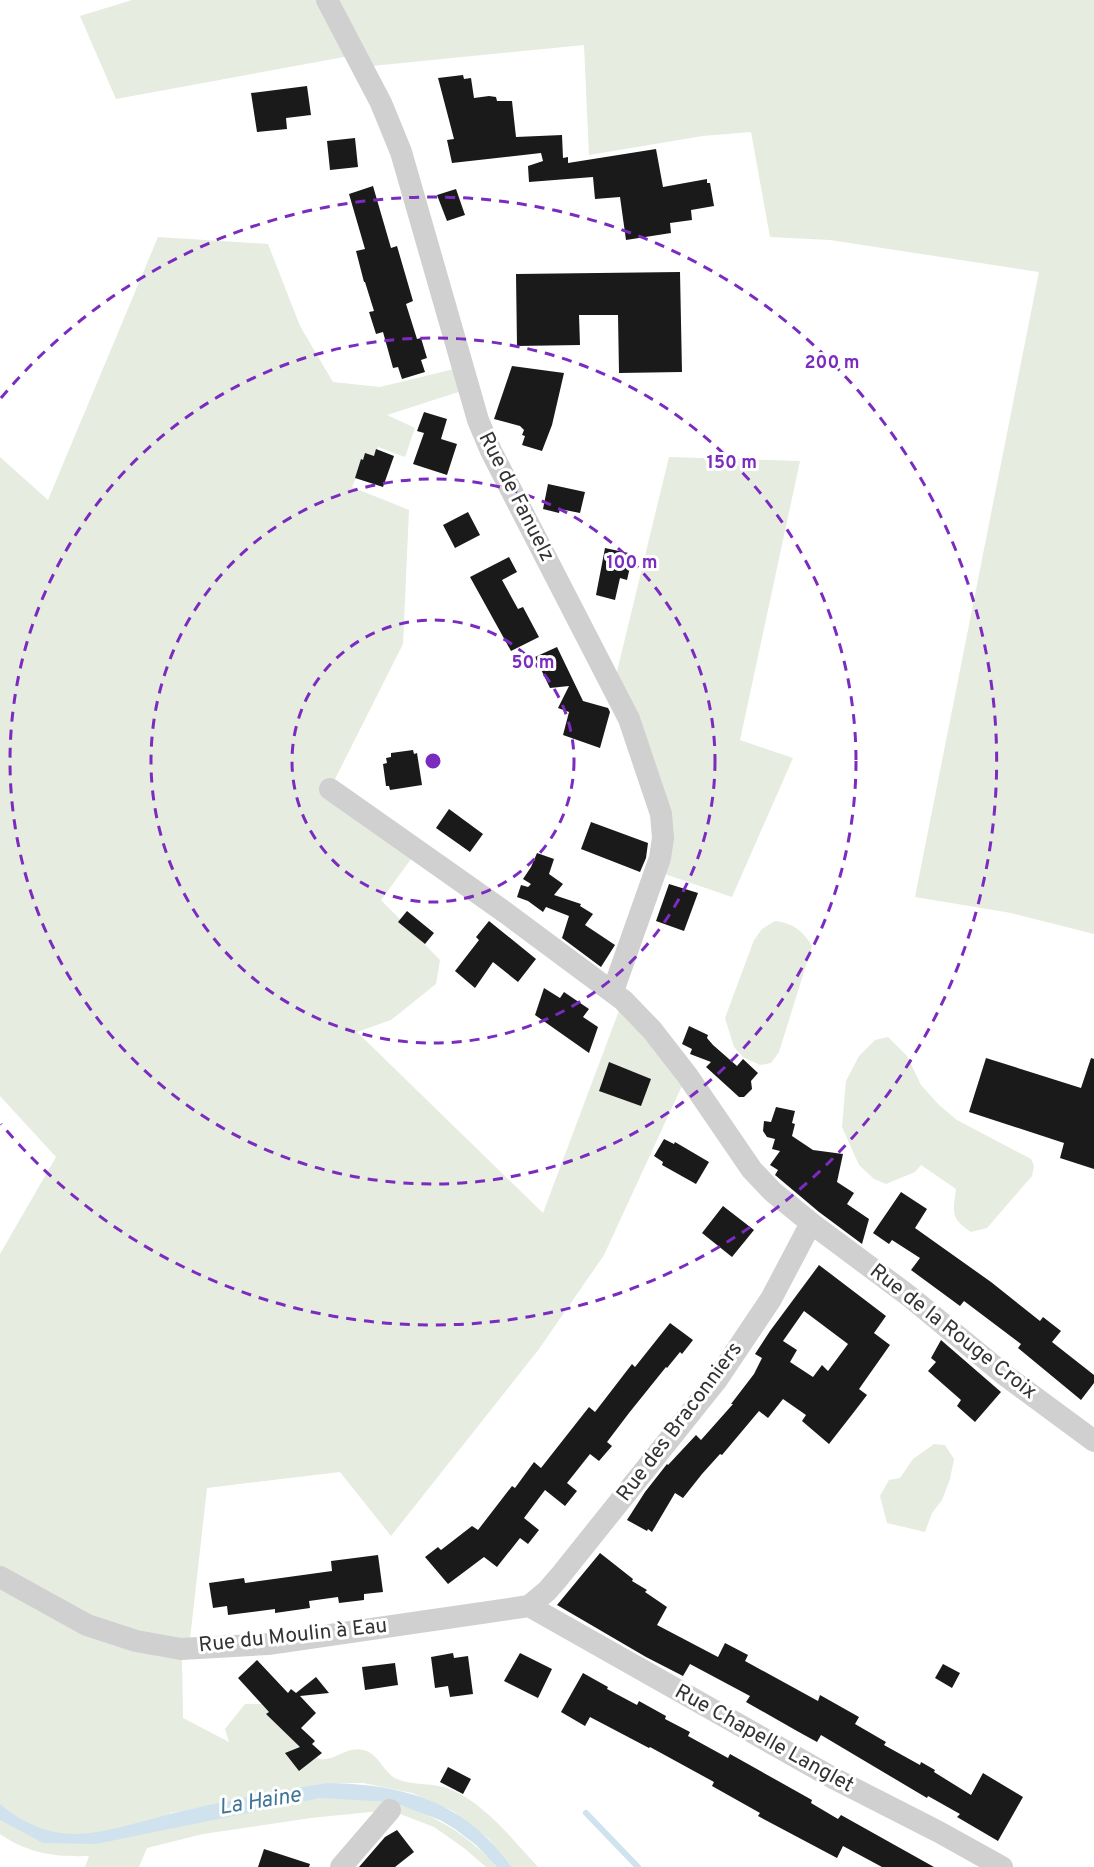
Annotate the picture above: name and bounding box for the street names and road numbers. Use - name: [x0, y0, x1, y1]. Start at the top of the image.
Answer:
- street label: Rue de Fanuelz: [472, 428, 560, 566]
- street label: Rue de la Rouge Croix: [864, 1258, 1042, 1406]
- street label: Rue des Braconniers: [611, 1337, 749, 1507]
- street label: Rue du Moulin à Eau: [197, 1613, 389, 1659]
- street label: Rue Chapelle Langlet: [670, 1679, 858, 1799]

